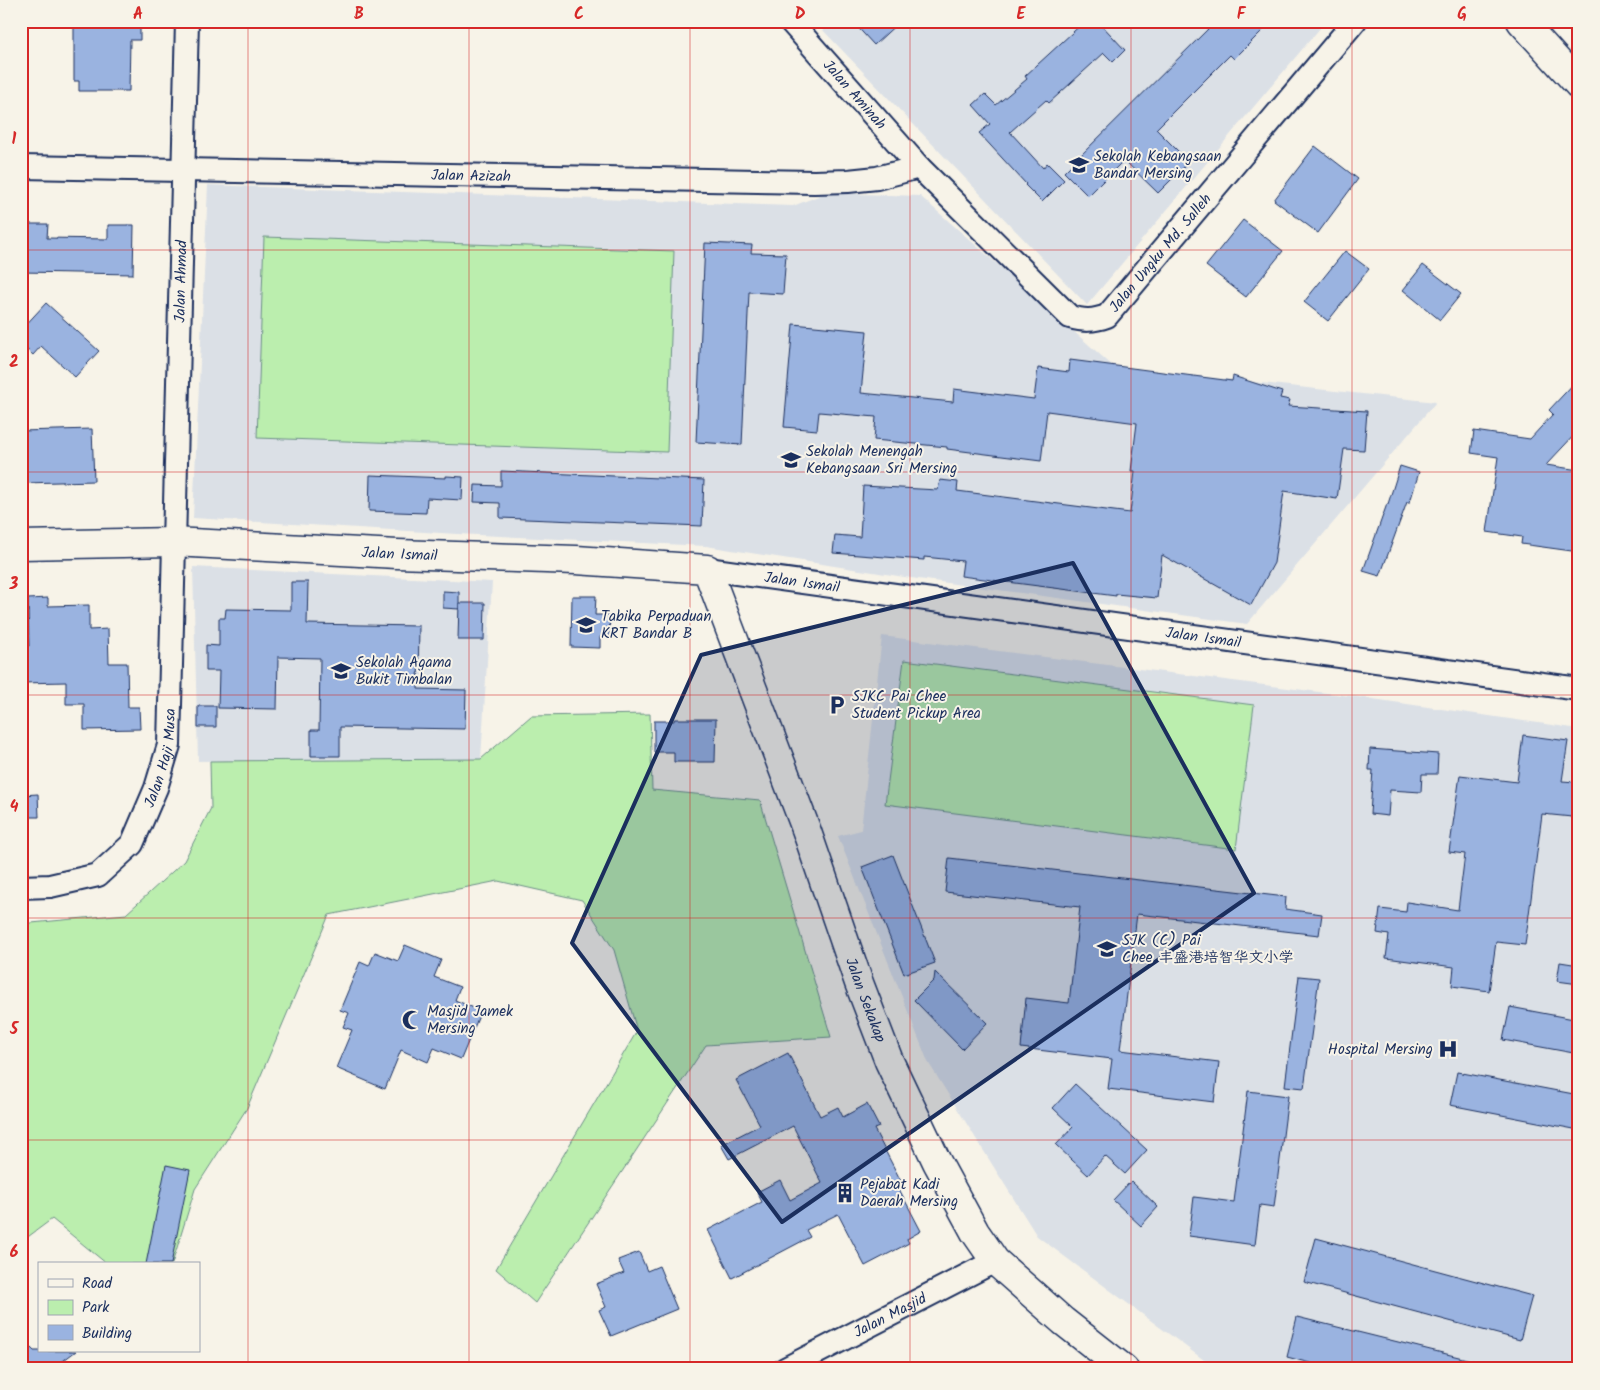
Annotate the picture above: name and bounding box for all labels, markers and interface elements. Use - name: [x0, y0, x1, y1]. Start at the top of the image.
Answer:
- text: A: [133, 2, 143, 27]
- text: B: [354, 2, 364, 27]
- text: C: [574, 2, 584, 27]
- text: D: [795, 2, 806, 27]
- text: E: [1017, 2, 1027, 27]
- text: F: [1237, 2, 1247, 27]
- text: G: [1457, 2, 1467, 27]
- street label: Jalan Aminah: [816, 55, 892, 135]
- text: 1: [12, 127, 17, 152]
- place label: Sekolah Kebangsaan Bandar Mersing: [1094, 145, 1221, 186]
- school or university icon: Sekolah Kebangsaan Bandar Mersing: [1068, 154, 1090, 176]
- street label: Jalan Azizah: [431, 164, 511, 189]
- street label: Jalan Ungku Md. Salleh: [1104, 189, 1218, 318]
- street label: Jalan Ahmad: [169, 239, 195, 323]
- text: 2: [9, 350, 19, 375]
- place label: Sekolah Menengah Kebangsaan Sri Mersing: [806, 440, 957, 481]
- school or university icon: Sekolah Menengah Kebangsaan Sri Mersing: [780, 449, 802, 471]
- street label: Jalan Ismail: [361, 541, 438, 568]
- street label: Jalan Ismail: [763, 566, 842, 600]
- text: 3: [9, 572, 19, 597]
- place label: Tabika Perpaduan KRT Bandar B: [601, 605, 711, 646]
- school or university icon: Tabika Perpaduan KRT Bandar B: [575, 614, 597, 636]
- street label: Jalan Ismail: [1164, 621, 1243, 655]
- place label: Sekolah Agama Bukit Timbalan: [356, 651, 452, 692]
- school or university icon: Sekolah Agama Bukit Timbalan: [330, 660, 352, 682]
- place label: SJKC Pai Chee Student Pickup Area: [852, 685, 981, 726]
- parking icon: SJKC Pai Chee Student Pickup Area: [826, 694, 848, 716]
- street label: Jalan Haji Musa: [138, 708, 183, 812]
- text: 4: [10, 795, 19, 820]
- place label: SJK (C) Pai Chee 丰盛港培智华文小学: [1122, 929, 1294, 970]
- school or university icon: SJK (C) Pai Chee 丰盛港培智华文小学: [1096, 938, 1118, 960]
- street label: Jalan Sekakap: [838, 955, 892, 1046]
- place label: Masjid Jamek Mersing: [427, 1000, 514, 1041]
- mosque icon: Masjid Jamek Mersing: [401, 1009, 423, 1031]
- text: 5: [9, 1017, 20, 1042]
- place label: Hospital Mersing: [1328, 1038, 1433, 1062]
- hospital icon: Hospital Mersing: [1437, 1038, 1459, 1060]
- place label: Pejabat Kadi Daerah Mersing: [860, 1173, 958, 1214]
- building icon: Pejabat Kadi Daerah Mersing: [834, 1182, 856, 1204]
- text: 6: [10, 1240, 19, 1265]
- legend: [38, 1262, 200, 1352]
- text: Road: [82, 1272, 113, 1296]
- street label: Jalan Masjid: [850, 1287, 931, 1345]
- text: Park: [82, 1296, 110, 1320]
- text: Building: [82, 1322, 132, 1346]

